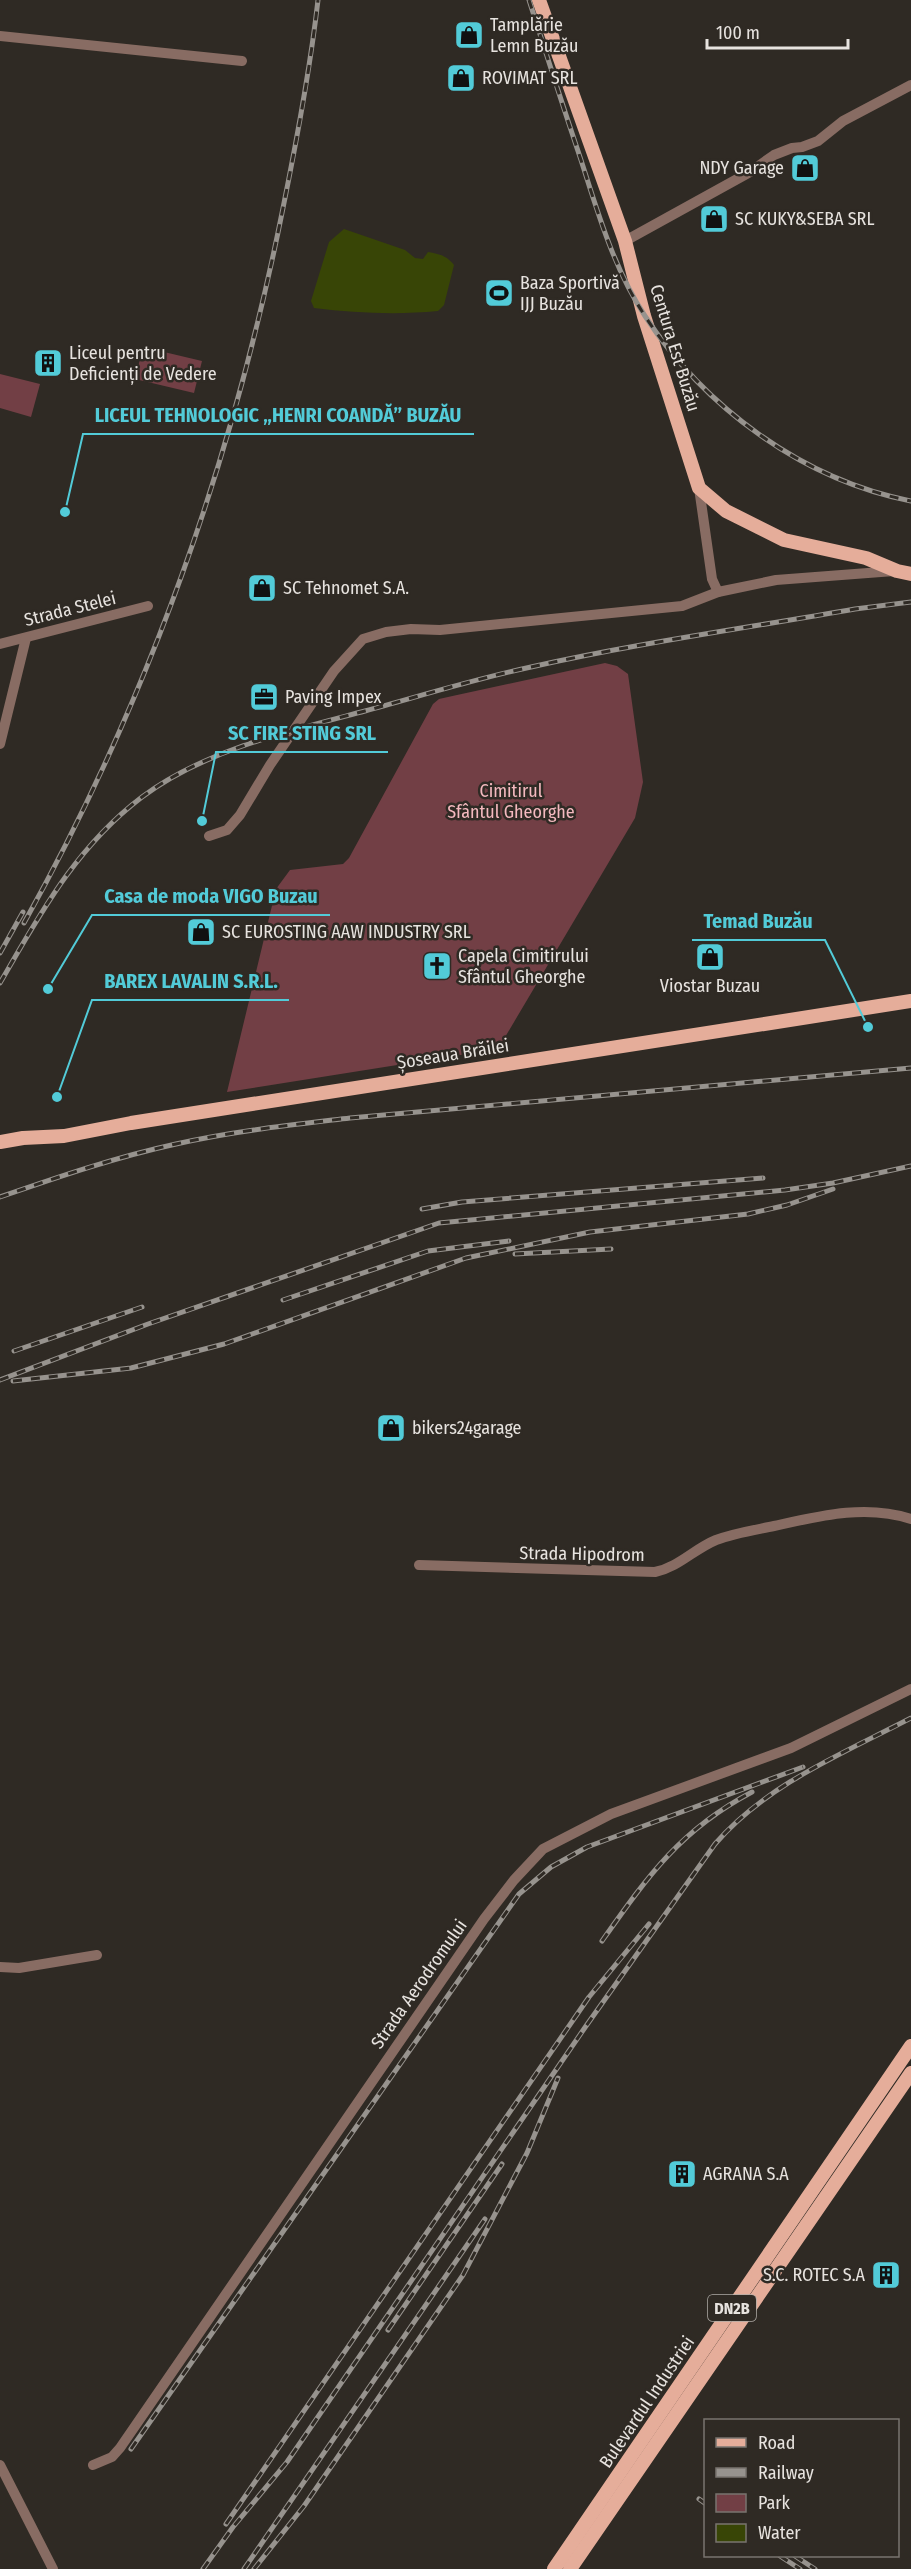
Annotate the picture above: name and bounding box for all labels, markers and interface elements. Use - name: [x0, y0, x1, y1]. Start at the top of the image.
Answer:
- scale bar: [707, 12, 848, 50]
- place label: Tamplărie Lemn Buzău: [490, 14, 578, 57]
- shop icon: Tamplărie Lemn Buzău: [453, 19, 485, 51]
- text: 100 m: [716, 22, 760, 44]
- shop icon: ROVIMAT SRL: [445, 62, 477, 94]
- place label: ROVIMAT SRL: [482, 67, 577, 89]
- shop icon: NDY Garage: [789, 152, 821, 184]
- place label: NDY Garage: [699, 157, 784, 179]
- shop icon: SC KUKY&SEBA SRL: [698, 203, 730, 235]
- place label: SC KUKY&SEBA SRL: [735, 208, 874, 230]
- place label: Baza Sportivă IJJ Buzău: [520, 272, 620, 315]
- sports icon: Baza Sportivă IJJ Buzău: [483, 277, 515, 309]
- street label: Centura Est Buzău: [645, 282, 705, 414]
- place label: Liceul pentru Deficienți de Vedere: [69, 342, 217, 385]
- building icon: Liceul pentru Deficienți de Vedere: [32, 347, 64, 379]
- callout: LICEUL TEHNOLOGIC „HENRI COANDĂ” BUZĂU: [83, 396, 474, 434]
- text: LICEUL TEHNOLOGIC „HENRI COANDĂ” BUZĂU: [95, 403, 461, 427]
- shop icon: SC Tehnomet S.A.: [246, 572, 278, 604]
- place label: SC Tehnomet S.A.: [283, 577, 409, 599]
- street label: Strada Stelei: [22, 587, 118, 631]
- office icon: Paving Impex: [248, 681, 280, 713]
- place label: Paving Impex: [285, 686, 382, 708]
- callout: SC FIRE STING SRL: [216, 714, 388, 752]
- text: SC FIRE STING SRL: [228, 721, 377, 745]
- park label: Cimitirul Sfântul Gheorghe: [447, 780, 575, 823]
- callout: Casa de moda VIGO Buzau: [92, 877, 330, 915]
- text: Casa de moda VIGO Buzau: [104, 884, 318, 908]
- callout: Temad Buzău: [692, 902, 825, 940]
- text: Temad Buzău: [703, 909, 813, 933]
- shop icon: SC EUROSTING AAW INDUSTRY SRL: [185, 916, 217, 948]
- place label: SC EUROSTING AAW INDUSTRY SRL: [222, 921, 471, 943]
- shop icon: Viostar Buzau: [694, 941, 726, 973]
- place label: Capela Cimitirului Sfântul Gheorghe: [458, 945, 589, 988]
- church icon: Capela Cimitirului Sfântul Gheorghe: [421, 950, 453, 982]
- callout: BAREX LAVALIN S.R.L.: [92, 962, 289, 1000]
- text: BAREX LAVALIN S.R.L.: [104, 969, 278, 993]
- place label: Viostar Buzau: [660, 975, 760, 997]
- street label: Șoseaua Brăilei: [395, 1034, 511, 1074]
- shop icon: bikers24garage: [375, 1412, 407, 1444]
- place label: bikers24garage: [412, 1417, 522, 1439]
- street label: Strada Hipodrom: [519, 1542, 645, 1566]
- street label: Strada Aerodromului: [366, 1915, 472, 2053]
- building icon: AGRANA S.A: [666, 2158, 698, 2190]
- place label: AGRANA S.A: [703, 2163, 789, 2185]
- building icon: S.C. ROTEC S.A: [870, 2259, 902, 2291]
- place label: S.C. ROTEC S.A: [763, 2264, 866, 2286]
- road number: DN2B: [708, 2295, 756, 2321]
- street label: Bulevardul Industriei: [595, 2332, 699, 2472]
- legend: [704, 2419, 899, 2557]
- text: Road: [758, 2432, 795, 2454]
- text: Railway: [758, 2462, 814, 2484]
- text: Park: [758, 2492, 791, 2514]
- text: Water: [758, 2522, 801, 2544]

